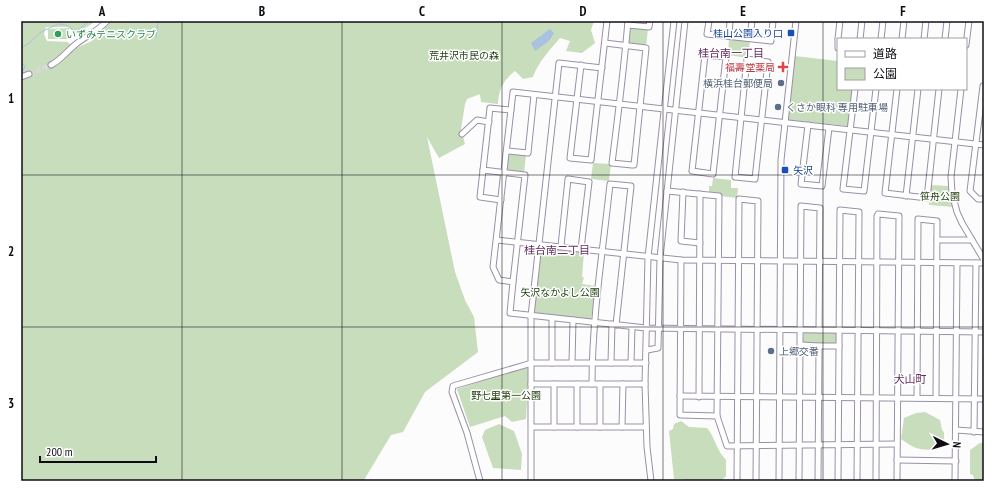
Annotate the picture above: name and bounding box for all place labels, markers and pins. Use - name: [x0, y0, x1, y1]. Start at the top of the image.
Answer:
- place label: 桂山公園入り口: [713, 27, 783, 40]
- place label: いずみテニスクラブ: [66, 28, 156, 41]
- marker: 桂山公園入り口: [786, 28, 796, 38]
- marker: いずみテニスクラブ: [53, 29, 63, 39]
- place label: 福壽堂薬局: [725, 61, 775, 74]
- marker: 福壽堂薬局: [778, 62, 788, 72]
- place label: 横浜桂台郵便局: [703, 77, 773, 90]
- marker: 横浜桂台郵便局: [776, 78, 786, 88]
- place label: くさか眼科 専用駐車場: [786, 101, 888, 114]
- marker: くさか眼科 専用駐車場: [773, 102, 783, 112]
- place label: 矢沢: [793, 164, 813, 177]
- marker: 矢沢: [780, 165, 790, 175]
- place label: 上郷交番: [779, 345, 819, 358]
- marker: 上郷交番: [766, 346, 776, 356]

